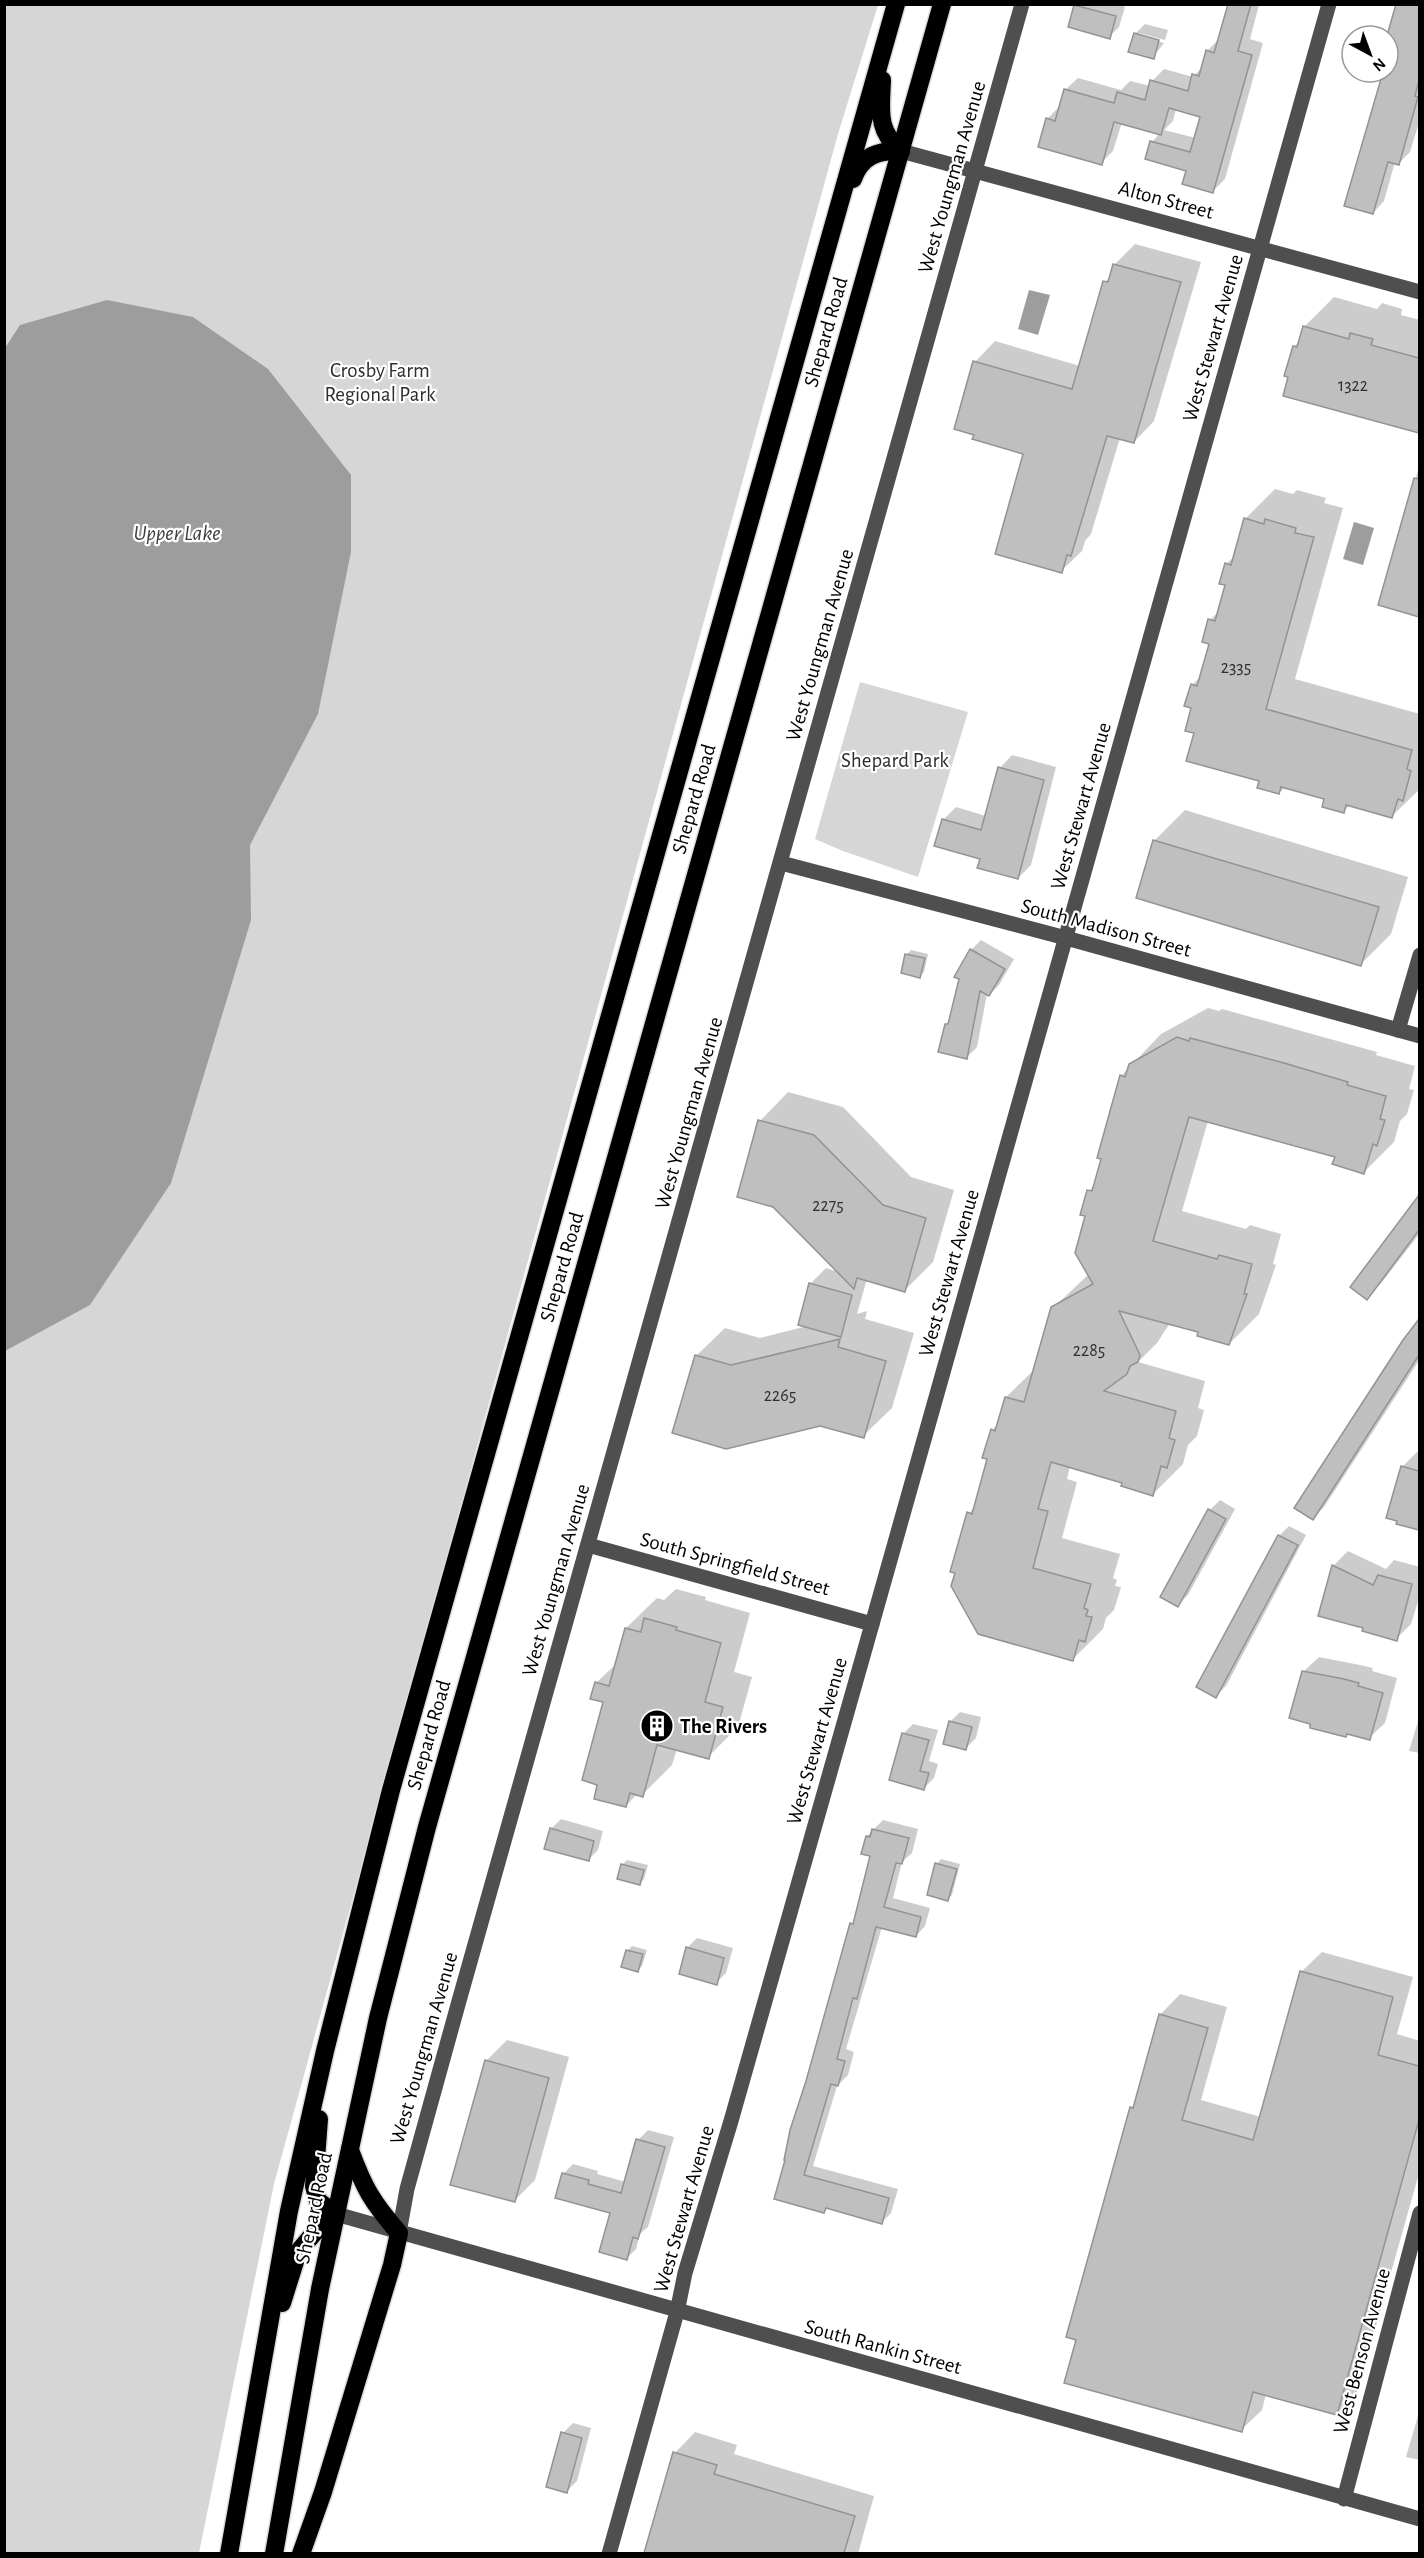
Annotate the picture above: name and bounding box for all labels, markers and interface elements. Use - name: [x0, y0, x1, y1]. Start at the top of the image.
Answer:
- north arrow: [1340, 24, 1400, 84]
- text: N: [1370, 55, 1389, 74]
- street label: West Youngman Avenue: [914, 79, 990, 275]
- street label: Alton Street: [1116, 177, 1216, 223]
- street label: West Stewart Avenue: [1179, 252, 1247, 424]
- street label: Shepard Road: [800, 275, 852, 389]
- park label: Crosby Farm Regional Park: [324, 360, 436, 405]
- house number: 1322: [1338, 377, 1368, 395]
- water label: Upper Lake: [133, 522, 221, 545]
- street label: West Youngman Avenue: [782, 547, 858, 743]
- house number: 2335: [1221, 659, 1251, 677]
- street label: West Stewart Avenue: [1047, 720, 1115, 892]
- street label: Shepard Road: [668, 742, 720, 856]
- park label: Shepard Park: [841, 750, 949, 771]
- street label: South Madison Street: [1019, 895, 1194, 961]
- street label: West Youngman Avenue: [651, 1015, 727, 1211]
- street label: West Stewart Avenue: [915, 1187, 983, 1359]
- house number: 2275: [812, 1197, 844, 1215]
- street label: Shepard Road: [536, 1210, 588, 1324]
- house number: 2285: [1073, 1342, 1105, 1360]
- house number: 2265: [764, 1387, 796, 1405]
- street label: West Youngman Avenue: [518, 1482, 594, 1678]
- street label: South Springfield Street: [638, 1529, 832, 1599]
- street label: West Stewart Avenue: [783, 1655, 851, 1827]
- street label: Shepard Road: [403, 1678, 455, 1792]
- building icon: The Rivers: [639, 1708, 675, 1744]
- place label: The Rivers: [680, 1716, 767, 1737]
- street label: West Youngman Avenue: [386, 1950, 462, 2146]
- street label: West Stewart Avenue: [650, 2123, 718, 2295]
- street label: Shepard Road: [292, 2150, 336, 2266]
- street label: West Benson Avenue: [1330, 2266, 1394, 2436]
- street label: South Rankin Street: [802, 2316, 964, 2378]

